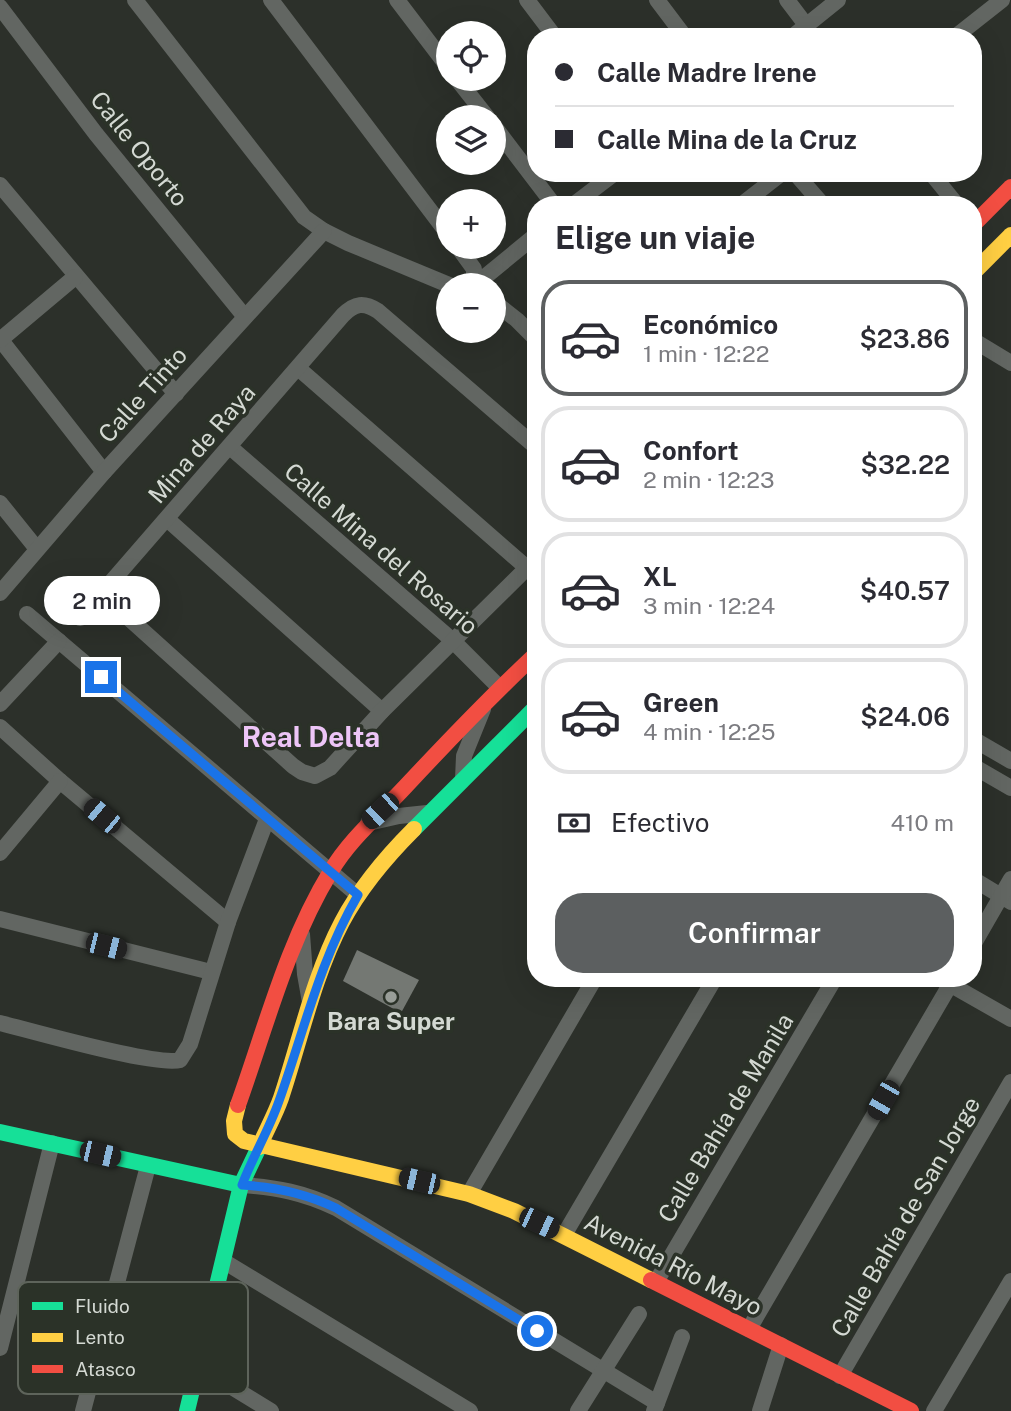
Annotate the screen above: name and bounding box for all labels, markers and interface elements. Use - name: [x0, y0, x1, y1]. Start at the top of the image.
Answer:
- map controls: [436, 21, 506, 343]
- button: locate: [436, 21, 506, 91]
- text: Calle Madre Irene: [597, 57, 817, 88]
- street label: Calle Oporto: [85, 85, 195, 211]
- button: layers: [436, 105, 506, 175]
- text: Calle Mina de la Cruz: [597, 124, 857, 155]
- button: +: [436, 189, 506, 259]
- text: Elige un viaje: [555, 219, 755, 256]
- button: −: [436, 273, 506, 343]
- icon: car: [559, 307, 622, 370]
- text: Económico: [643, 309, 778, 340]
- text: $23.86: [859, 323, 950, 354]
- text: 1 min · 12:22: [643, 340, 769, 367]
- street label: Calle Tinto: [92, 341, 192, 448]
- street label: Mina de Raya: [142, 378, 260, 508]
- icon: car: [559, 433, 622, 496]
- text: Confort: [643, 435, 739, 466]
- text: $32.22: [861, 449, 950, 480]
- street label: Calle Mina del Rosario: [279, 457, 484, 640]
- text: 2 min · 12:23: [643, 466, 775, 493]
- icon: car: [559, 559, 622, 622]
- text: XL: [643, 561, 677, 592]
- text: $40.57: [860, 575, 950, 606]
- callout: 2 min: [43, 576, 159, 624]
- text: 2 min: [72, 587, 132, 614]
- text: 3 min · 12:24: [643, 592, 775, 619]
- route end: [85, 661, 117, 693]
- icon: car: [559, 685, 622, 748]
- text: Green: [643, 687, 719, 718]
- text: $24.06: [860, 701, 950, 732]
- text: 4 min · 12:25: [643, 718, 776, 745]
- district label: Real Delta: [242, 720, 380, 753]
- car: [358, 789, 403, 833]
- car: [80, 794, 125, 838]
- icon: cash: [555, 804, 593, 842]
- text: Efectivo: [611, 807, 709, 838]
- text: 410 m: [891, 809, 954, 836]
- button: Confirmar: [555, 893, 954, 973]
- car: [84, 931, 129, 961]
- marker: Bara Super: [383, 989, 399, 1005]
- place label: Bara Super: [327, 1007, 455, 1035]
- street label: Calle Bahía de Manila: [652, 1008, 799, 1227]
- car: [864, 1077, 903, 1123]
- street label: Calle Bahía de San Jorge: [825, 1091, 985, 1342]
- car: [78, 1139, 123, 1169]
- car: [397, 1166, 442, 1196]
- car: [516, 1205, 563, 1241]
- street label: Avenida Río Mayo: [580, 1207, 767, 1321]
- legend: [18, 1282, 248, 1394]
- text: Fluido: [75, 1295, 130, 1317]
- route start: [521, 1315, 553, 1347]
- text: Lento: [75, 1326, 125, 1348]
- text: Atasco: [75, 1358, 136, 1380]

